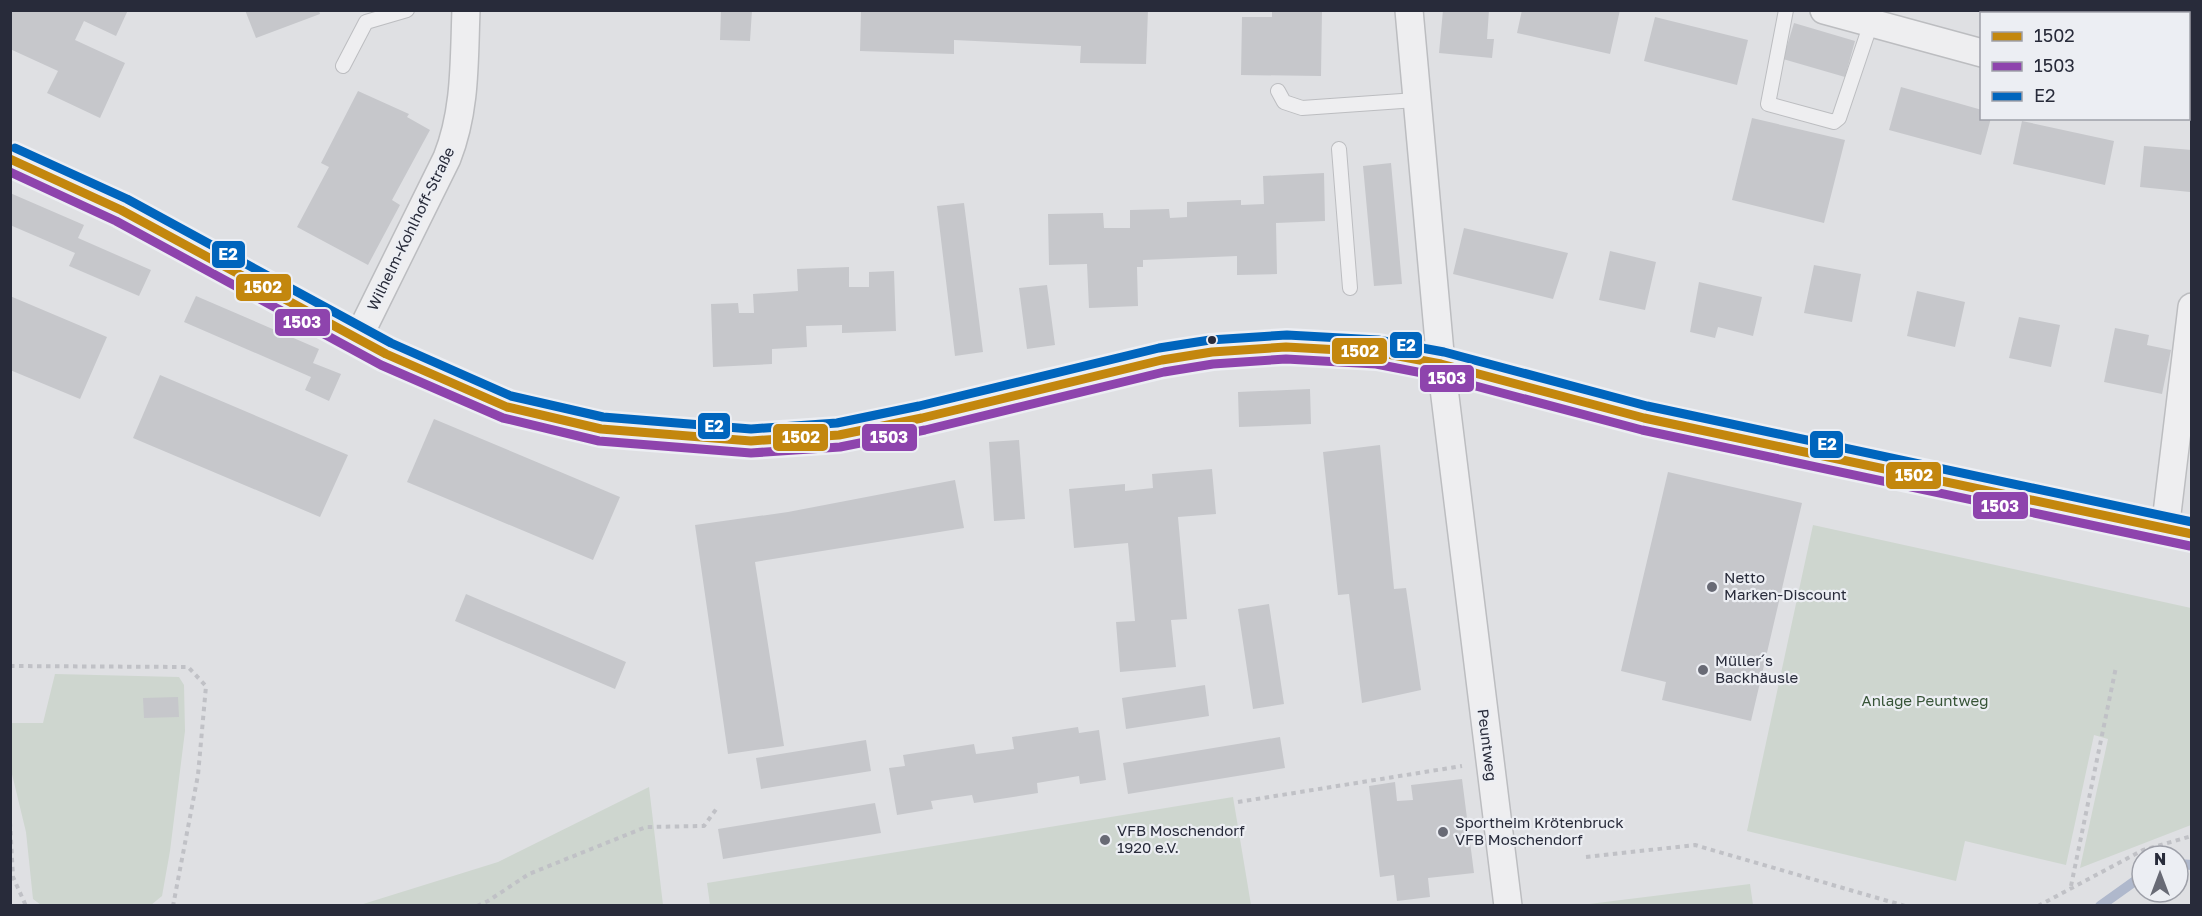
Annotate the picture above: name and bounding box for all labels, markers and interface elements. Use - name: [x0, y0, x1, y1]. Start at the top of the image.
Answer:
- legend: [1980, 12, 2190, 120]
- text: 1502: [2034, 24, 2075, 46]
- text: 1503: [2034, 54, 2075, 76]
- text: E2: [2034, 84, 2055, 106]
- street label: Wilhelm-Kohlhoff-Straße: [363, 144, 458, 313]
- line badge: E2: [211, 240, 246, 269]
- text: E2: [218, 244, 238, 264]
- line badge: 1502: [235, 273, 292, 302]
- text: 1502: [244, 277, 282, 297]
- line badge: 1503: [274, 308, 331, 337]
- text: 1503: [283, 312, 321, 332]
- line badge: E2: [1389, 331, 1423, 359]
- unlabelled marker: [1206, 334, 1218, 346]
- text: E2: [1396, 335, 1416, 355]
- line badge: 1502: [1331, 337, 1388, 365]
- text: 1502: [1341, 341, 1379, 361]
- line badge: 1503: [1419, 364, 1475, 393]
- text: 1503: [1428, 368, 1466, 388]
- line badge: E2: [697, 412, 731, 440]
- text: E2: [704, 416, 724, 436]
- line badge: 1502: [772, 423, 829, 452]
- line badge: 1503: [861, 423, 918, 452]
- text: 1502: [782, 427, 820, 447]
- text: 1503: [870, 427, 908, 447]
- line badge: E2: [1809, 430, 1844, 459]
- text: E2: [1817, 434, 1837, 454]
- line badge: 1502: [1885, 461, 1942, 490]
- text: 1502: [1895, 465, 1933, 485]
- line badge: 1503: [1972, 491, 2029, 520]
- text: 1503: [1981, 496, 2019, 516]
- place label: Netto Marken-Discount: [1724, 568, 1847, 603]
- marker: Netto Marken-Discount: [1705, 580, 1719, 594]
- place label: Müller´s Backhäusle: [1715, 651, 1799, 686]
- marker: Müller´s Backhäusle: [1696, 663, 1710, 677]
- park label: Anlage Peuntweg: [1862, 691, 1988, 709]
- street label: Peuntweg: [1475, 708, 1501, 782]
- place label: Sportheim Krötenbruck VFB Moschendorf: [1455, 813, 1624, 848]
- place label: VFB Moschendorf 1920 e.V.: [1117, 821, 1245, 856]
- marker: Sportheim Krötenbruck VFB Moschendorf: [1436, 825, 1450, 839]
- marker: VFB Moschendorf 1920 e.V.: [1098, 833, 1112, 847]
- north arrow: [2130, 844, 2190, 904]
- text: N: [2154, 849, 2166, 869]

